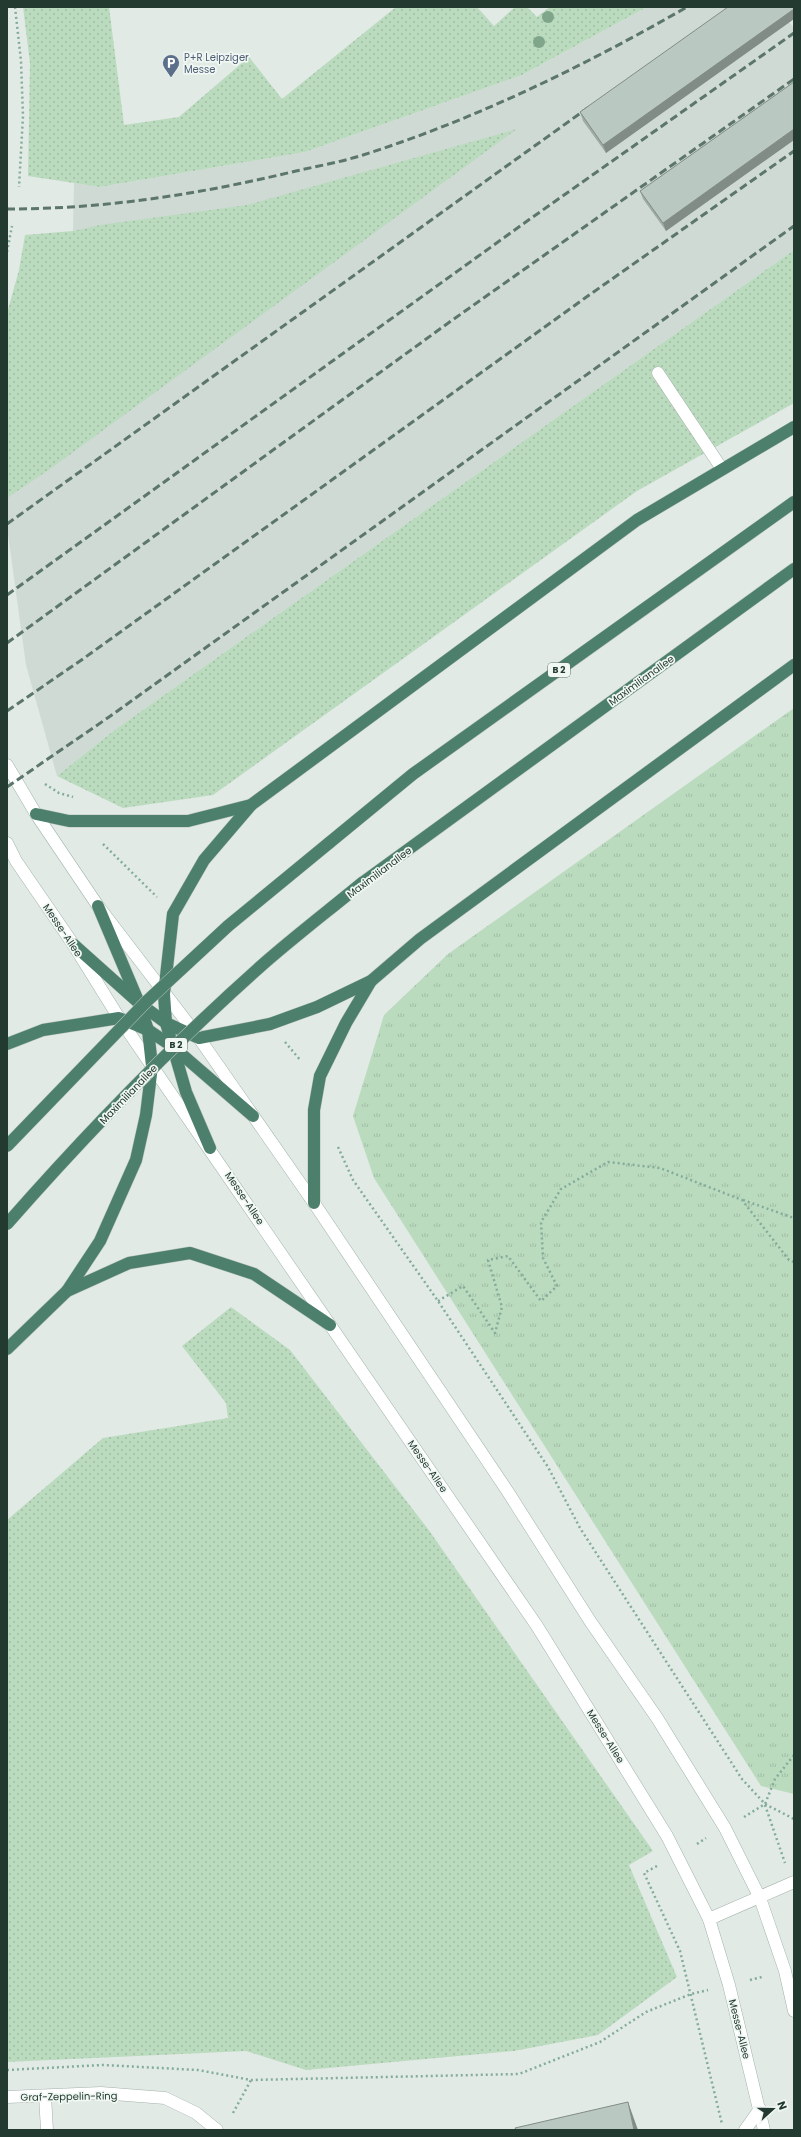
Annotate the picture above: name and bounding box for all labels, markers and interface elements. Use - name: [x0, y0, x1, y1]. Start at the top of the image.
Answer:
- place label: P+R Leipziger Messe: [184, 50, 249, 77]
- parking icon: P+R Leipziger Messe: [161, 53, 181, 78]
- street label: Maximilianallee: [606, 652, 677, 709]
- road number: B 2: [548, 663, 570, 677]
- street label: Maximilianallee: [344, 843, 415, 902]
- street label: Messe-Allee: [39, 901, 86, 960]
- road number: B 2: [165, 1038, 187, 1052]
- street label: Maximilianallee: [96, 1061, 161, 1127]
- street label: Messe-Allee: [221, 1169, 268, 1228]
- street label: Messe-Allee: [404, 1437, 451, 1496]
- street label: Messe-Allee: [583, 1706, 628, 1766]
- street label: Messe-Allee: [725, 1998, 754, 2061]
- street label: Graf-Zeppelin-Ring: [20, 2088, 118, 2105]
- north arrow: [753, 2089, 793, 2129]
- text: N: [773, 2099, 791, 2112]

